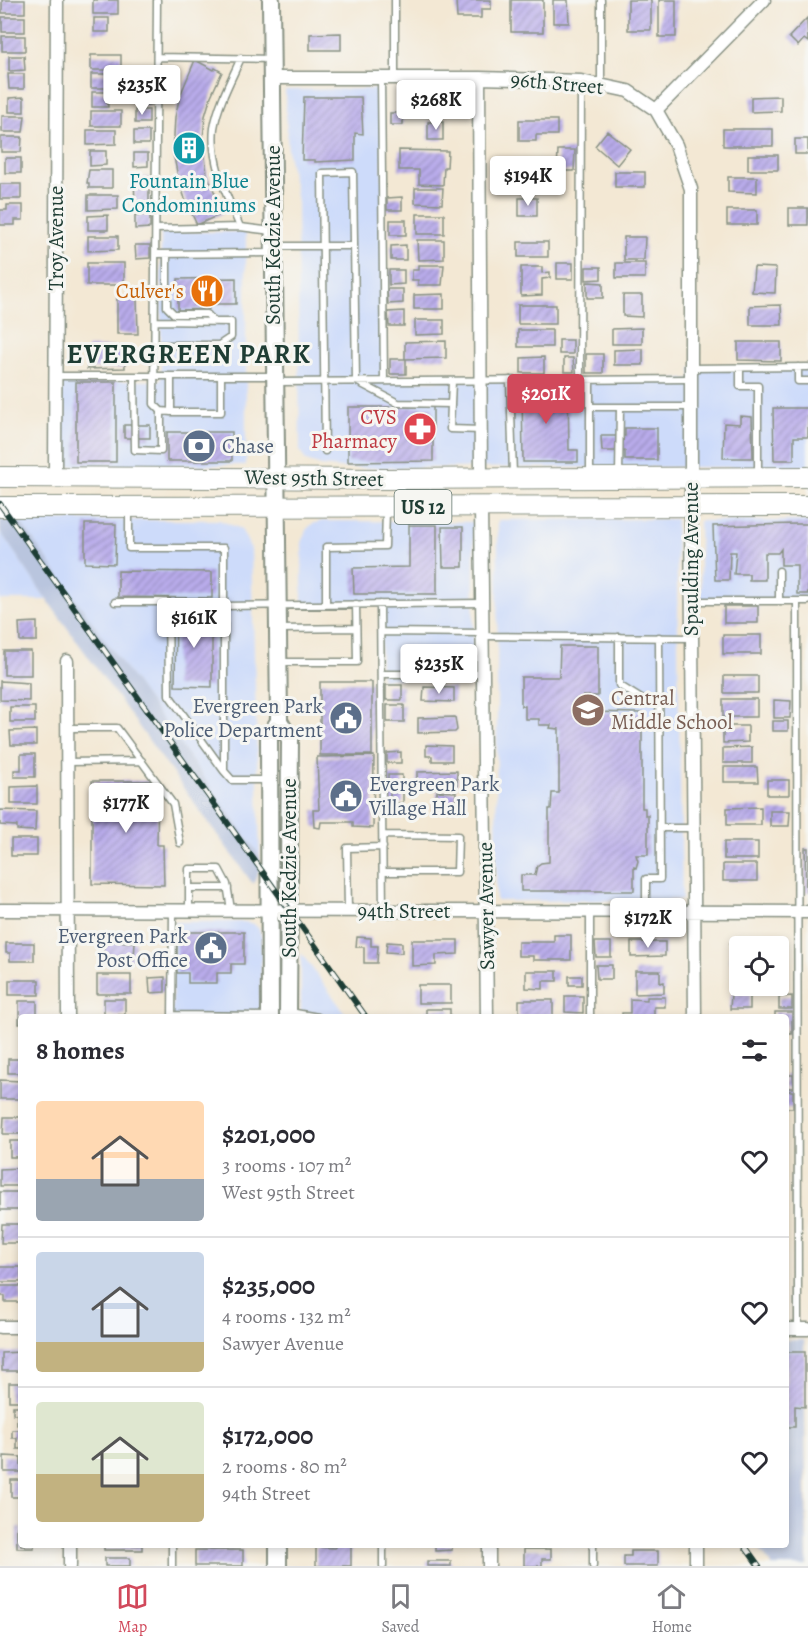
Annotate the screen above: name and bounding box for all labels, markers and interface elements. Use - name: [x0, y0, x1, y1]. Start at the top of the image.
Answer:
- pin: $235K: [100, 65, 184, 116]
- street label: 96th Street: [509, 65, 605, 101]
- text: $235K: [117, 71, 167, 98]
- pin: $268K: [394, 80, 478, 131]
- text: $268K: [410, 86, 462, 113]
- building icon: Fountain Blue Condominiums: [171, 130, 207, 166]
- street label: South Kedzie Avenue: [259, 145, 287, 325]
- pin: $194K: [486, 156, 570, 207]
- text: $194K: [504, 162, 552, 189]
- place label: Fountain Blue Condominiums: [122, 167, 256, 219]
- street label: Troy Avenue: [42, 186, 70, 290]
- restaurant icon: Culver's: [189, 273, 225, 309]
- place label: Culver's: [116, 277, 184, 305]
- district label: EVERGREEN PARK: [66, 336, 312, 372]
- pin: $201K: [504, 374, 588, 425]
- text: $201K: [521, 380, 571, 407]
- place label: CVS Pharmacy: [311, 403, 398, 455]
- pharmacy icon: CVS Pharmacy: [402, 411, 438, 447]
- bank icon: Chase: [181, 428, 217, 464]
- place label: Chase: [222, 432, 274, 460]
- street label: West 95th Street: [243, 463, 384, 493]
- street label: Spaulding Avenue: [677, 482, 705, 636]
- road number: US 12: [394, 490, 452, 524]
- pin: $161K: [152, 598, 236, 649]
- text: $161K: [171, 604, 217, 631]
- pin: $235K: [397, 644, 481, 695]
- text: $235K: [414, 650, 464, 677]
- place label: Central Middle School: [611, 684, 733, 736]
- place label: Evergreen Park Police Department: [163, 692, 324, 744]
- school or university icon: Central Middle School: [570, 692, 606, 728]
- public building icon: Evergreen Park Police Department: [328, 700, 364, 736]
- place label: Evergreen Park Village Hall: [368, 770, 500, 822]
- street label: South Kedzie Avenue: [275, 778, 303, 958]
- public building icon: Evergreen Park Village Hall: [328, 778, 364, 814]
- pin: $177K: [84, 783, 168, 834]
- text: $177K: [103, 789, 149, 816]
- street label: Sawyer Avenue: [471, 842, 501, 970]
- street label: 94th Street: [357, 897, 451, 925]
- pin: $172K: [606, 898, 690, 949]
- text: $172K: [624, 904, 672, 931]
- place label: Evergreen Park Post Office: [58, 922, 189, 974]
- public building icon: Evergreen Park Post Office: [193, 930, 229, 966]
- map controls: [729, 936, 789, 996]
- button: locate: [729, 936, 789, 996]
- text: 8 homes: [36, 1033, 125, 1068]
- icon: filters: [738, 1034, 771, 1067]
- text: $201,000: [222, 1117, 315, 1152]
- icon: home: [84, 1125, 156, 1197]
- icon: heart: [738, 1145, 771, 1178]
- text: 3 rooms · 107 m²: [222, 1152, 351, 1179]
- text: West 95th Street: [222, 1179, 355, 1206]
- text: $235,000: [222, 1268, 315, 1303]
- icon: home: [84, 1276, 156, 1348]
- icon: heart: [738, 1296, 771, 1329]
- text: 4 rooms · 132 m²: [222, 1303, 351, 1330]
- text: Sawyer Avenue: [222, 1330, 344, 1357]
- text: $172,000: [222, 1418, 313, 1453]
- icon: home: [84, 1426, 156, 1498]
- icon: heart: [738, 1446, 771, 1479]
- text: 2 rooms · 80 m²: [222, 1453, 347, 1480]
- text: 94th Street: [222, 1480, 311, 1507]
- tab: Map: [116, 1580, 149, 1638]
- tab: Saved: [381, 1580, 419, 1638]
- tab: Home: [652, 1580, 692, 1638]

